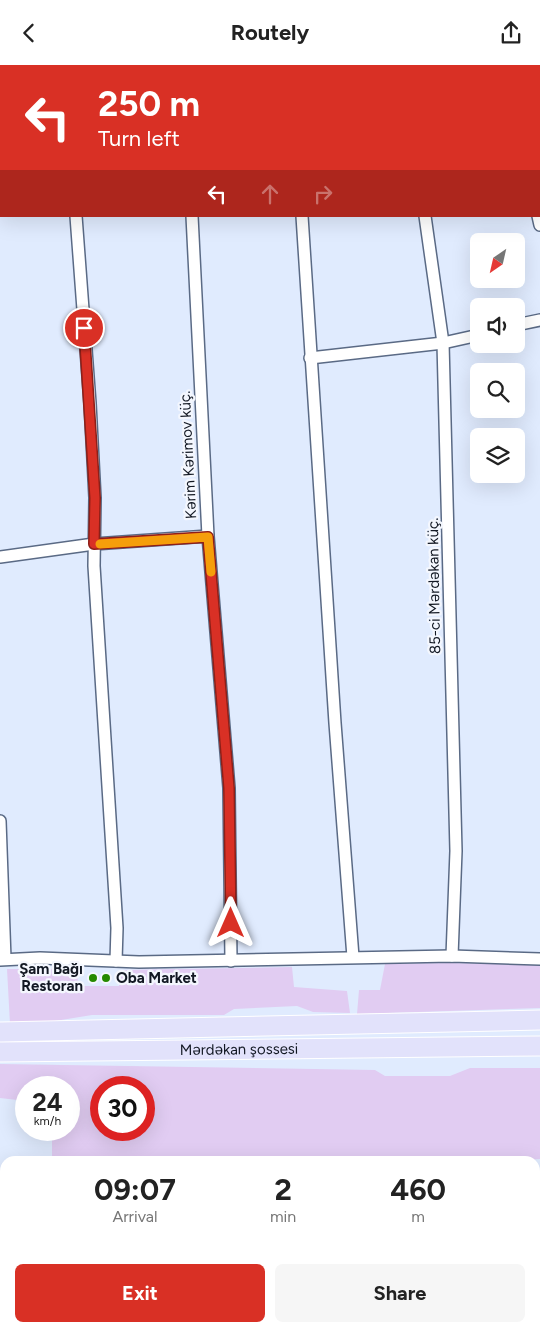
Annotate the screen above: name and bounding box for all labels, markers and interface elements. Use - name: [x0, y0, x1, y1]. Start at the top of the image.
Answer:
- icon: back: [15, 19, 43, 47]
- text: Routely: [231, 19, 309, 46]
- icon: share: [497, 19, 525, 47]
- text: 250 m: [98, 83, 200, 125]
- icon: left: [15, 85, 80, 150]
- text: Turn left: [98, 125, 180, 152]
- icon: left: [203, 180, 231, 208]
- icon: ahead: [256, 180, 284, 208]
- icon: right: [309, 180, 337, 208]
- north arrow: [470, 233, 525, 287]
- map controls: [470, 233, 525, 483]
- button: sound: [470, 298, 525, 353]
- pin: [63, 307, 105, 349]
- icon: arrive: [70, 314, 98, 342]
- button: search: [470, 363, 525, 418]
- street label: Kərim Kərimov küç.: [176, 391, 200, 519]
- button: layers: [470, 428, 525, 483]
- street label: 85-ci Mərdəkan küç.: [424, 518, 444, 654]
- position arrow: [204, 896, 256, 948]
- place label: Şam Bağı Restoran: [19, 960, 83, 995]
- place label: Oba Market: [116, 969, 197, 987]
- marker: Şam Bağı Restoran: [87, 972, 99, 984]
- marker: Oba Market: [100, 972, 112, 984]
- street label: Mərdəkan şossesi: [180, 1040, 298, 1059]
- speed limit sign: 30: [90, 1076, 155, 1141]
- text: 24: [32, 1087, 63, 1117]
- text: km/h: [34, 1114, 61, 1128]
- text: 09:07: [94, 1171, 176, 1208]
- text: 2: [274, 1171, 292, 1208]
- text: 460: [390, 1171, 446, 1208]
- text: Arrival: [112, 1207, 158, 1226]
- text: min: [270, 1207, 296, 1226]
- text: m: [411, 1207, 425, 1226]
- button: Exit: [15, 1264, 265, 1322]
- button: Share: [275, 1264, 525, 1322]

